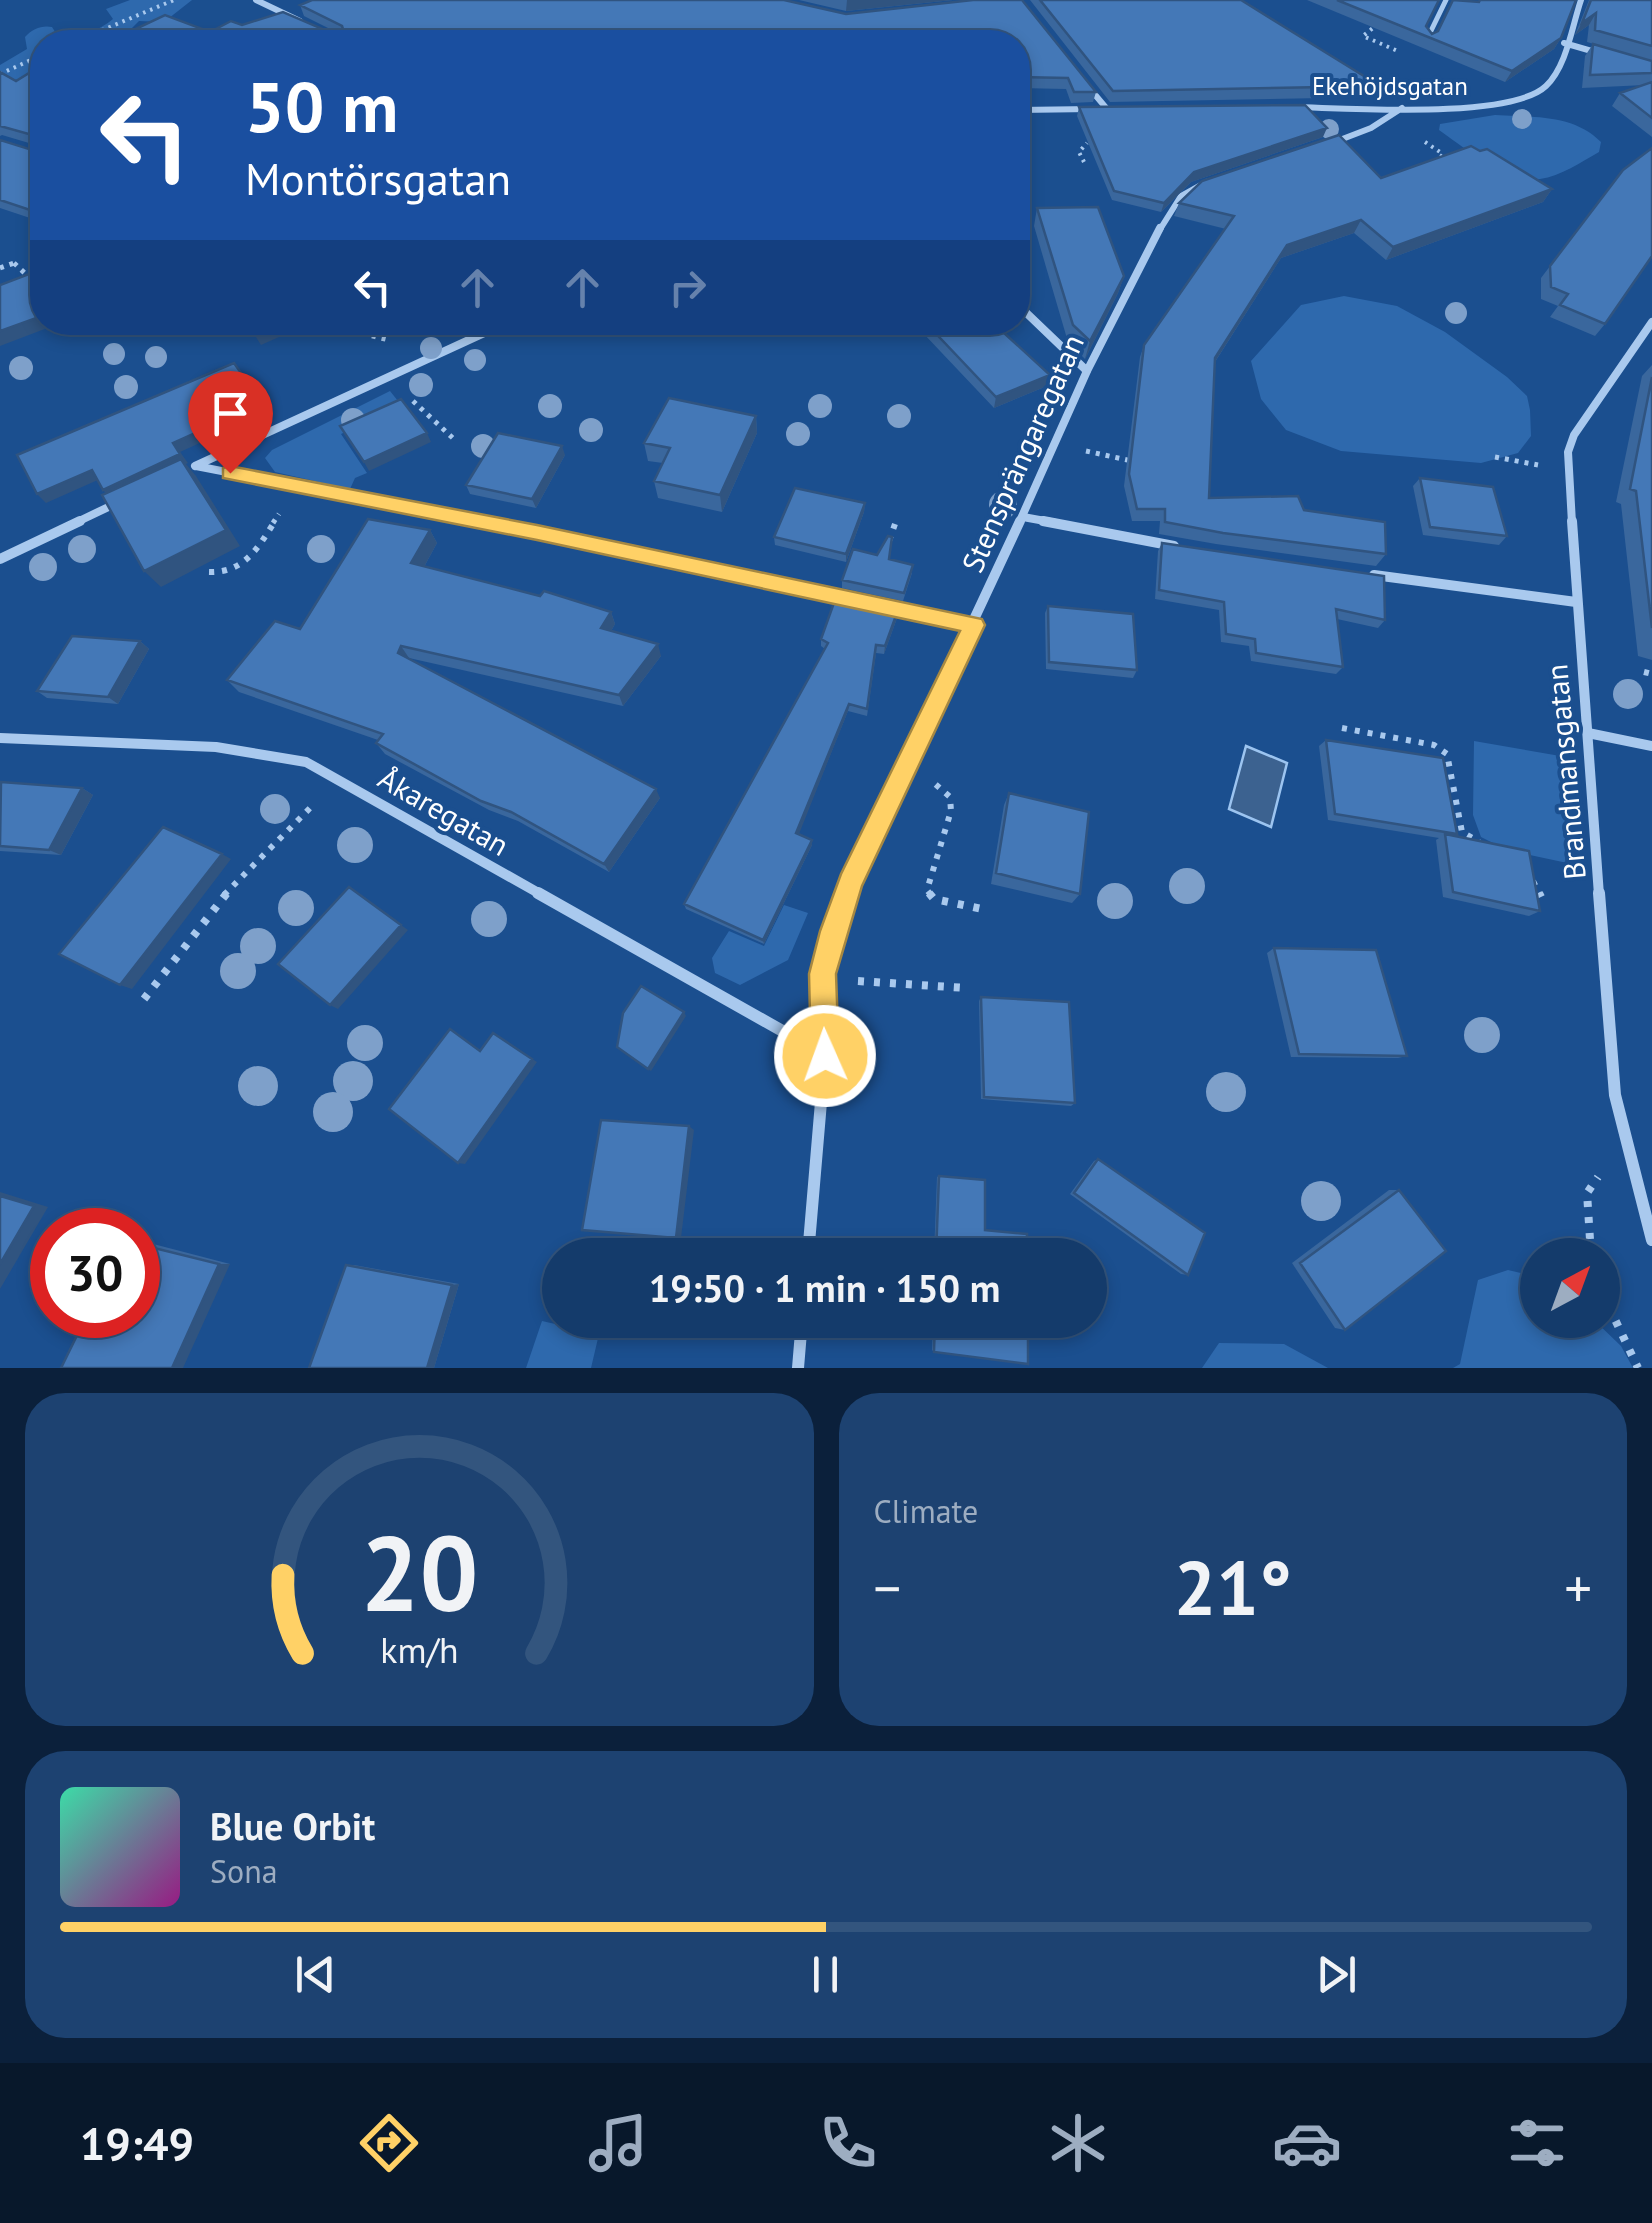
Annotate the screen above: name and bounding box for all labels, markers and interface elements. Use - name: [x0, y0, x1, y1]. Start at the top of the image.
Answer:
- text: 50 m: [245, 61, 398, 151]
- icon: left: [80, 70, 210, 200]
- street label: Ekehöjdsgatan: [1312, 70, 1468, 102]
- text: Montörsgatan: [245, 149, 511, 207]
- icon: left: [345, 260, 400, 315]
- icon: ahead: [450, 260, 505, 315]
- icon: ahead: [555, 260, 610, 315]
- icon: right: [660, 260, 715, 315]
- street label: Stensprängaregatan: [952, 328, 1092, 578]
- pin: [188, 371, 273, 474]
- icon: arrive: [203, 386, 258, 441]
- street label: Brandmansgatan: [1536, 663, 1594, 881]
- street label: Åkaregatan: [372, 758, 516, 864]
- position arrow: [773, 1004, 877, 1108]
- speed limit sign: 30: [30, 1208, 160, 1338]
- north arrow: [1520, 1238, 1620, 1338]
- map controls: [1520, 1238, 1620, 1338]
- text: 19:50 · 1 min · 150 m: [649, 1263, 1000, 1312]
- text: Climate: [874, 1490, 978, 1532]
- text: 20: [360, 1505, 478, 1640]
- text: 21°: [1174, 1539, 1292, 1636]
- text: −: [874, 1552, 901, 1623]
- text: +: [1564, 1552, 1592, 1623]
- text: km/h: [380, 1627, 458, 1673]
- text: Blue Orbit: [210, 1801, 375, 1850]
- text: Sona: [210, 1850, 278, 1892]
- icon: previous: [288, 1947, 343, 2002]
- icon: pause: [798, 1947, 853, 2002]
- icon: next: [1309, 1947, 1364, 2002]
- icon: directions: [354, 2108, 424, 2178]
- icon: music: [583, 2108, 653, 2178]
- icon: phone: [813, 2108, 883, 2178]
- icon: climate: [1043, 2108, 1113, 2178]
- icon: car: [1272, 2108, 1342, 2178]
- icon: filters: [1502, 2108, 1572, 2178]
- text: 19:49: [80, 2114, 194, 2172]

